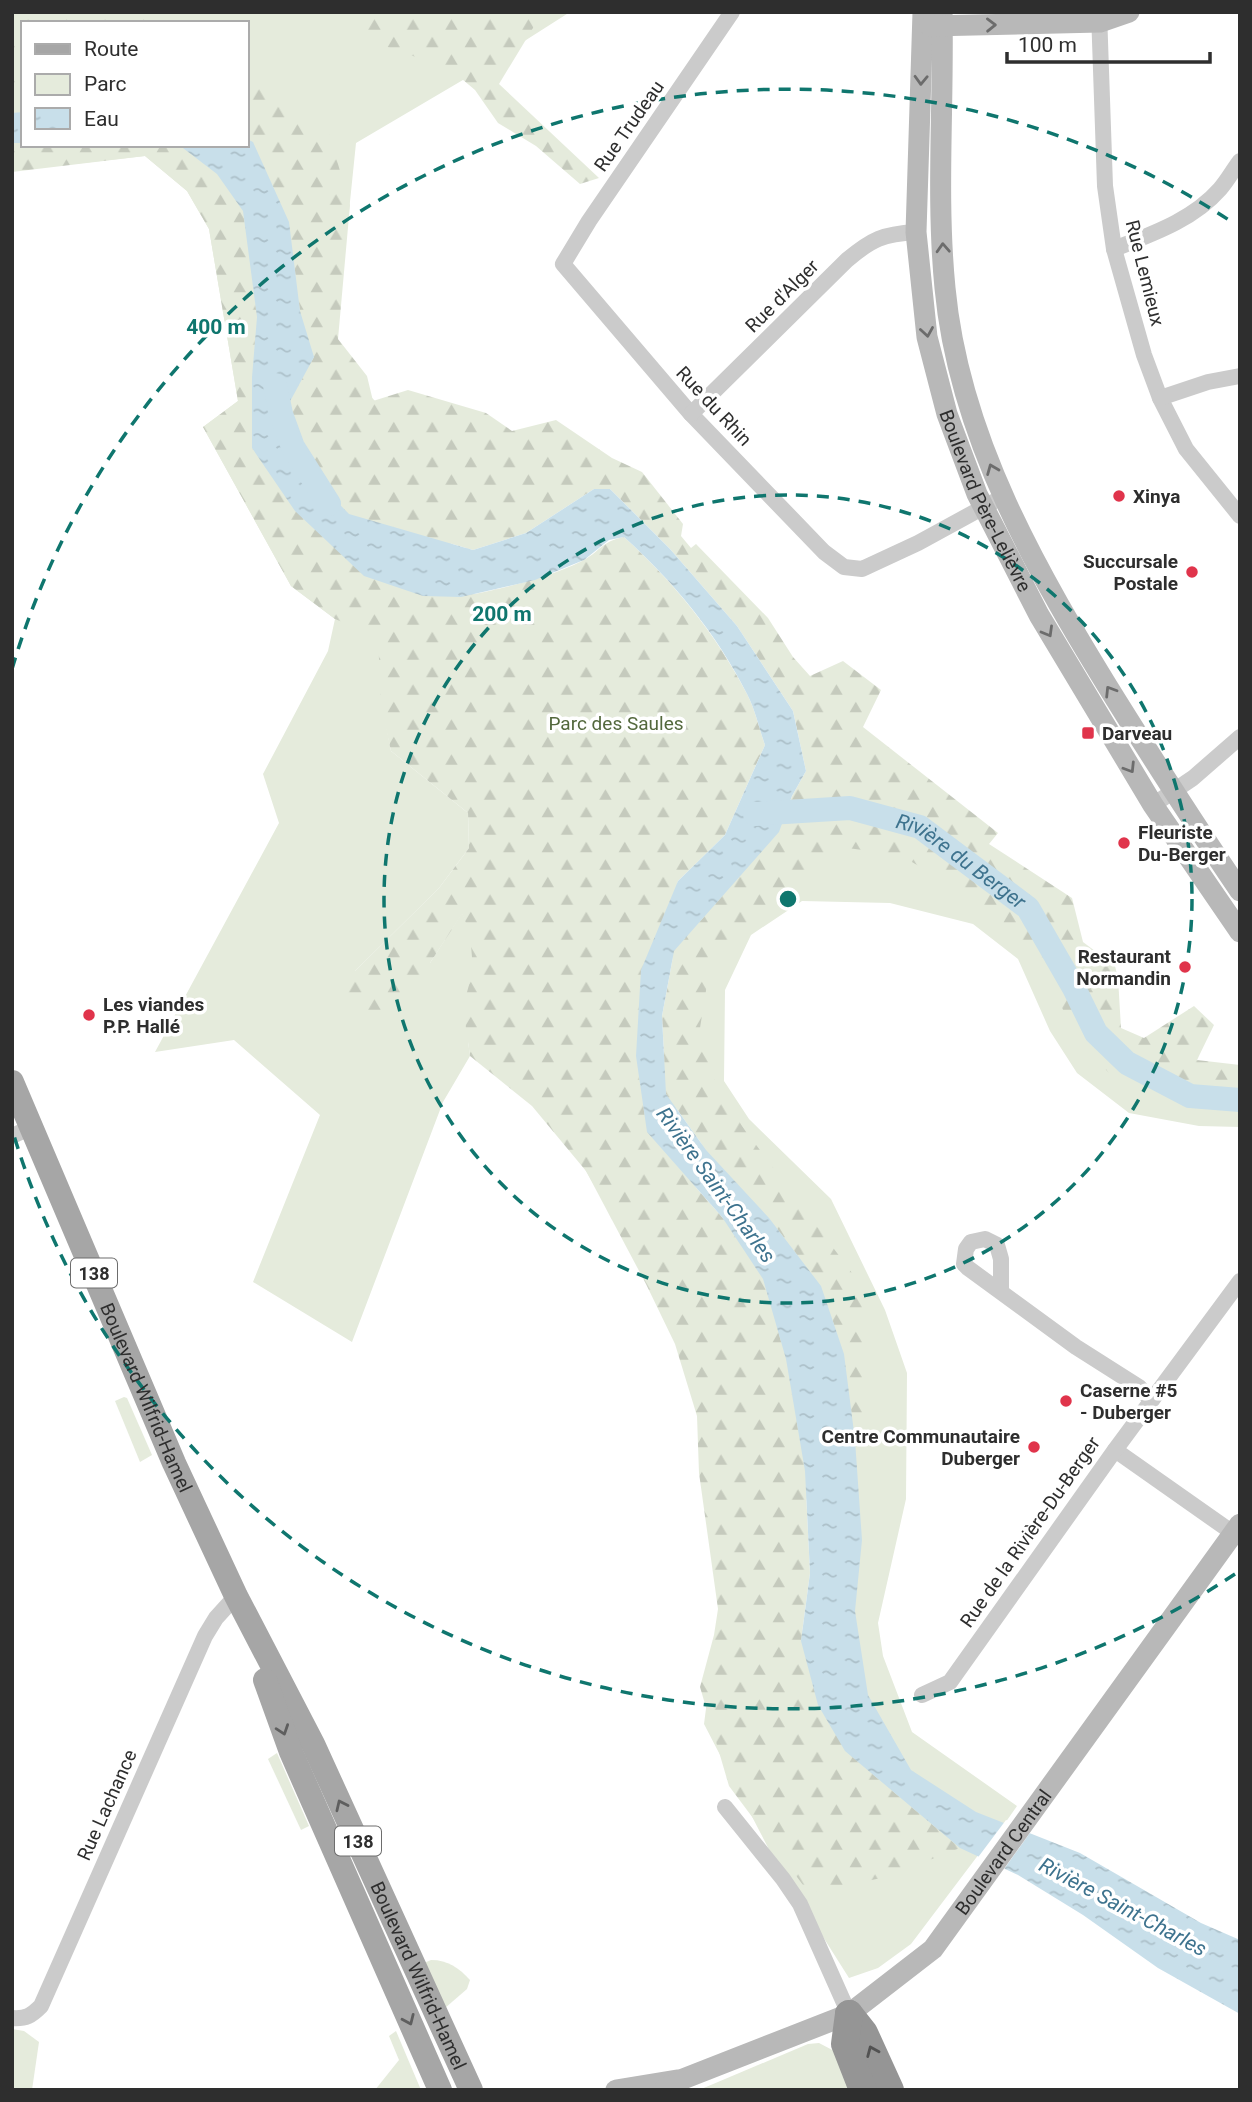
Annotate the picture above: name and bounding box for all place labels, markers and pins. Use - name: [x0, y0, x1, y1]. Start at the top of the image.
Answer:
- place label: Xinya: [1133, 485, 1180, 508]
- marker: Xinya: [1111, 488, 1127, 504]
- place label: Succursale Postale: [1083, 550, 1178, 595]
- marker: Succursale Postale: [1184, 564, 1200, 580]
- place label: Darveau: [1102, 722, 1172, 745]
- marker: Darveau: [1080, 725, 1096, 741]
- place label: Fleuriste Du-Berger: [1138, 821, 1226, 866]
- marker: Fleuriste Du-Berger: [1116, 835, 1132, 851]
- centre of rings: [776, 887, 800, 911]
- place label: Restaurant Normandin: [1076, 945, 1172, 990]
- marker: Restaurant Normandin: [1177, 959, 1193, 975]
- place label: Les viandes P.P. Hallé: [103, 993, 204, 1038]
- marker: Les viandes P.P. Hallé: [81, 1007, 97, 1023]
- place label: Caserne #5 - Duberger: [1080, 1379, 1177, 1424]
- marker: Caserne #5 - Duberger: [1058, 1393, 1074, 1409]
- place label: Centre Communautaire Duberger: [822, 1425, 1020, 1470]
- marker: Centre Communautaire Duberger: [1026, 1439, 1042, 1455]

